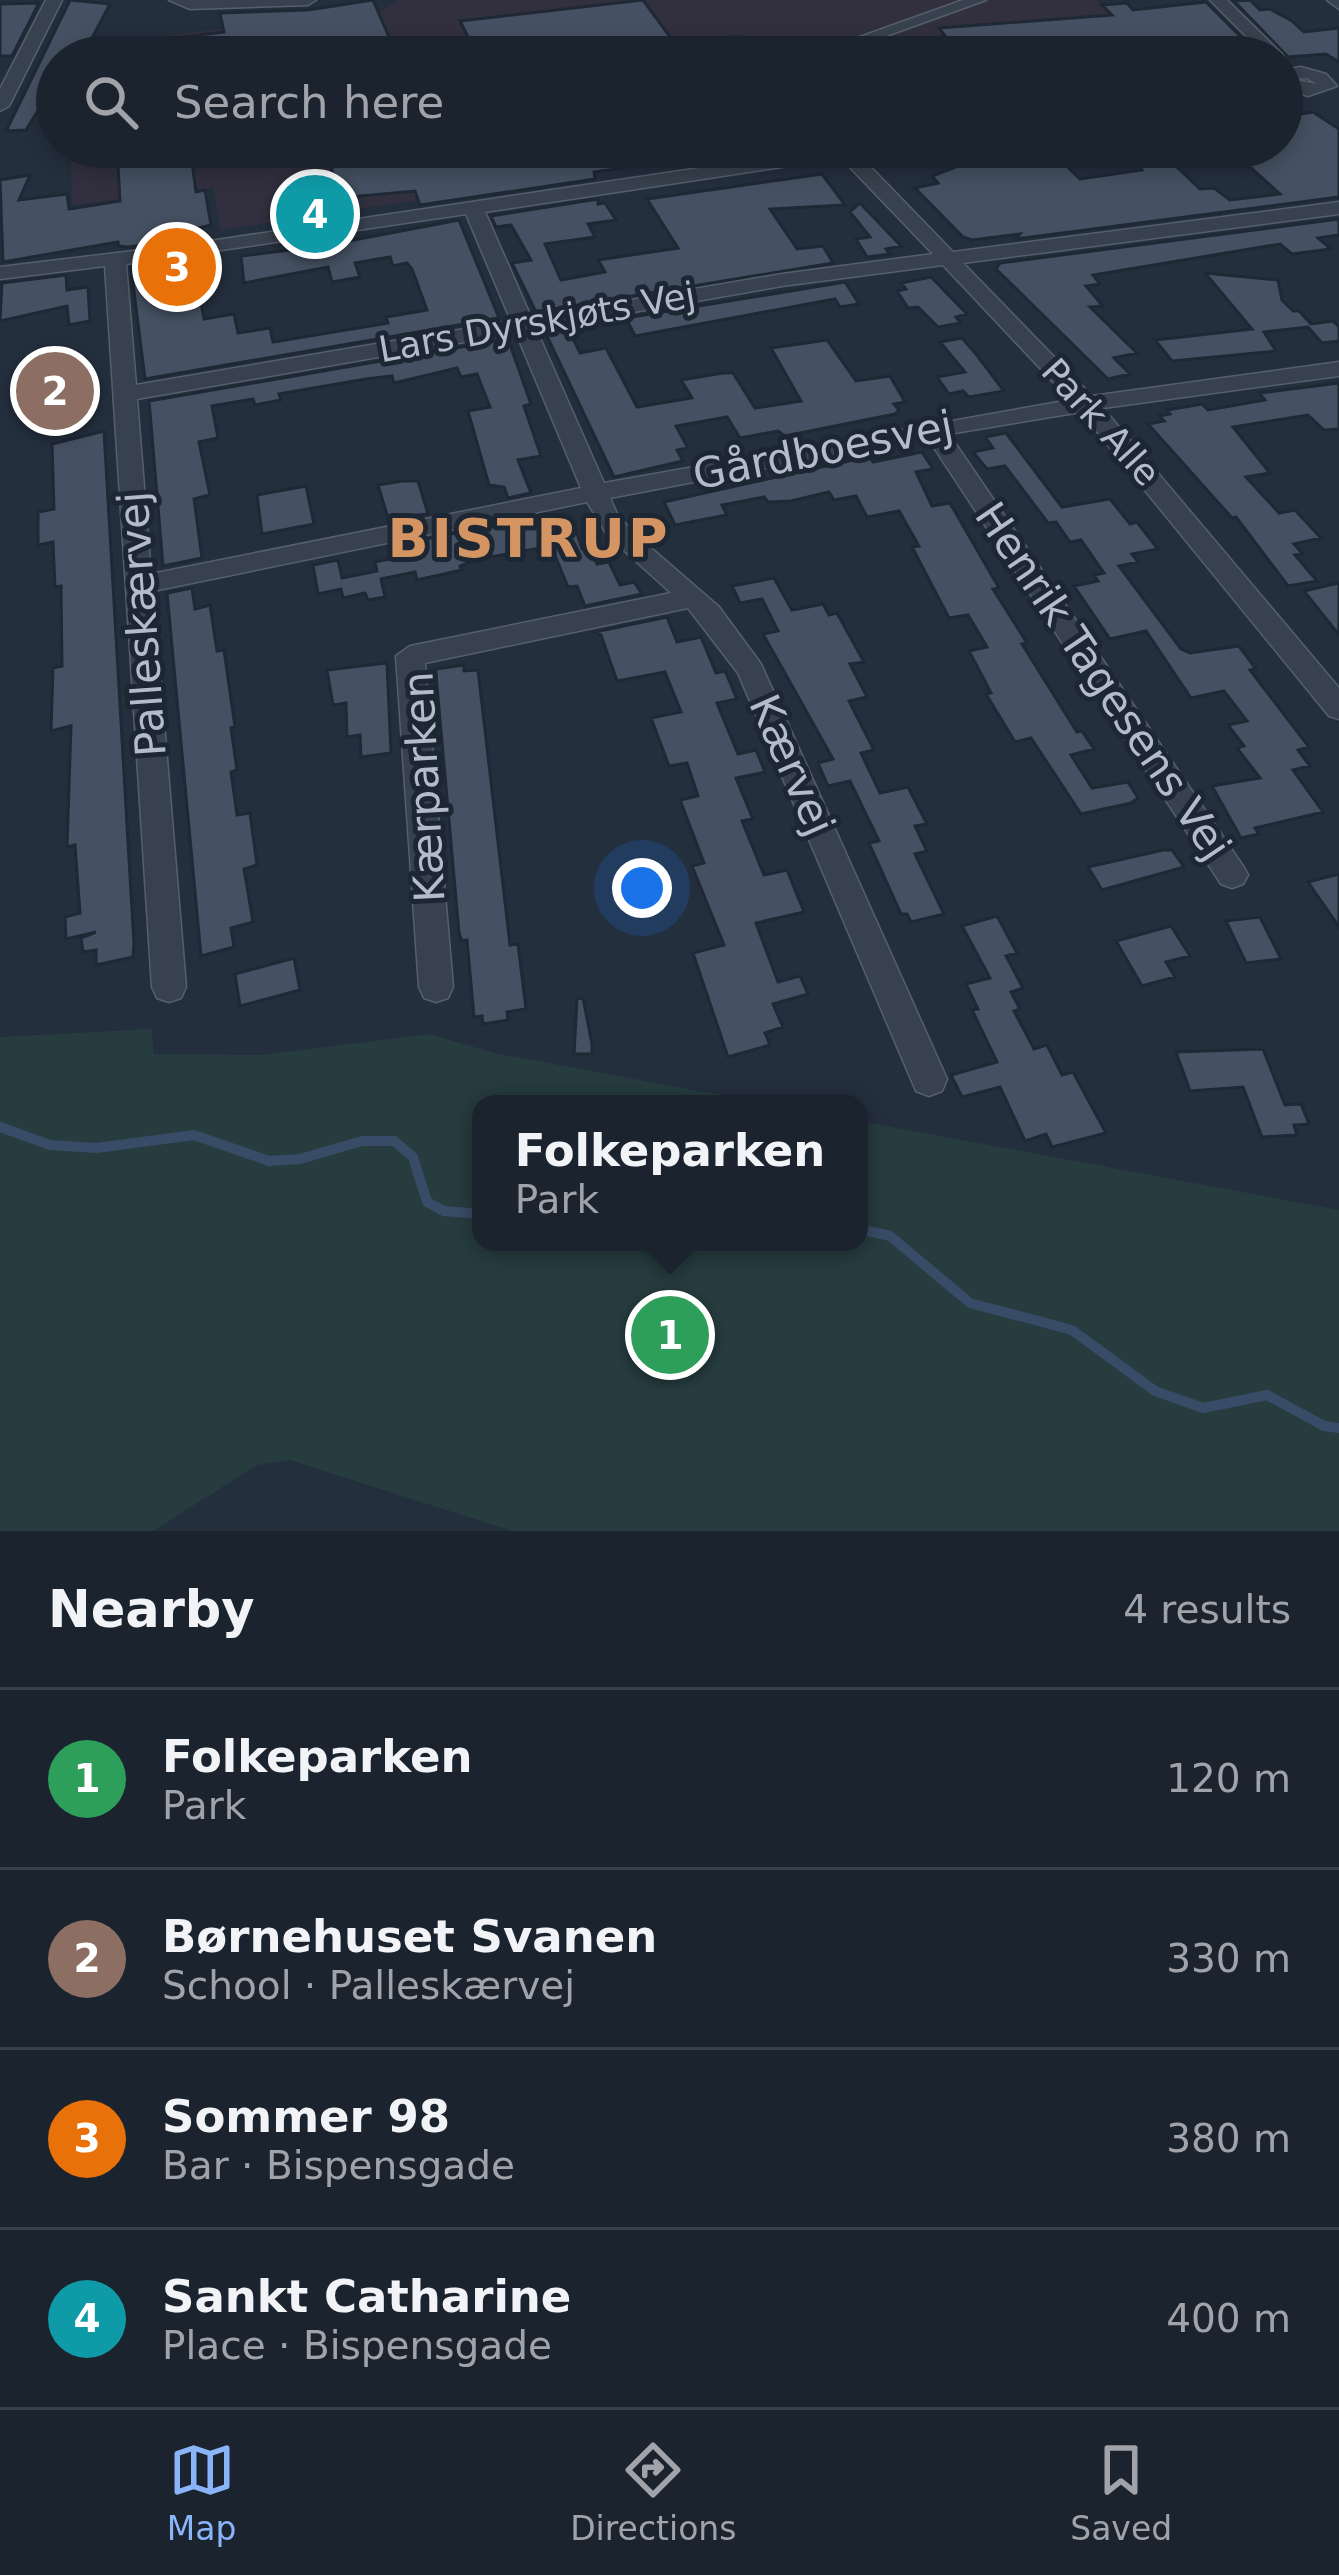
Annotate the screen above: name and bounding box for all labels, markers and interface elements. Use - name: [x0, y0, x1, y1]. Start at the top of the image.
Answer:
- search box: [36, 36, 1303, 168]
- icon: search: [78, 69, 144, 135]
- text: Search here: [174, 76, 444, 129]
- pin: 4: [276, 169, 354, 259]
- pin: 3: [138, 222, 216, 312]
- street label: Lars Dyrskjøts Vej: [375, 274, 699, 370]
- pin: 2: [16, 346, 94, 436]
- street label: Park Alle: [1034, 350, 1168, 494]
- street label: Gårdboesvej: [689, 401, 957, 499]
- street label: Palleskærvej: [108, 490, 176, 758]
- street label: Henrik Tagesens Vej: [965, 493, 1241, 869]
- district label: BISTRUP: [388, 507, 670, 570]
- street label: Kærparken: [393, 670, 455, 904]
- street label: Kærvej: [739, 687, 845, 843]
- your location: [612, 858, 672, 918]
- popup: [472, 1095, 868, 1251]
- text: Folkeparken: [515, 1124, 825, 1177]
- text: Park: [515, 1177, 599, 1222]
- pin: 1: [631, 1290, 709, 1380]
- text: Nearby: [48, 1580, 255, 1639]
- text: 4 results: [1123, 1587, 1291, 1632]
- text: Folkeparken: [162, 1730, 473, 1783]
- text: 1: [73, 1756, 101, 1801]
- text: 120 m: [1166, 1756, 1291, 1801]
- text: Park: [162, 1783, 246, 1828]
- text: Børnehuset Svanen: [162, 1910, 657, 1963]
- text: 2: [73, 1936, 101, 1981]
- text: 330 m: [1166, 1936, 1291, 1981]
- text: School · Palleskærvej: [162, 1963, 575, 2008]
- text: Sommer 98: [162, 2090, 450, 2143]
- text: 3: [73, 2116, 101, 2161]
- text: 380 m: [1166, 2116, 1291, 2161]
- text: Bar · Bispensgade: [162, 2143, 515, 2188]
- text: Sankt Catharine: [162, 2270, 571, 2323]
- text: 4: [73, 2296, 101, 2341]
- text: 400 m: [1166, 2296, 1291, 2341]
- text: Place · Bispensgade: [162, 2323, 552, 2368]
- tab: Map: [167, 2437, 237, 2548]
- tab: Directions: [570, 2437, 736, 2548]
- tab: Saved: [1070, 2437, 1172, 2548]

